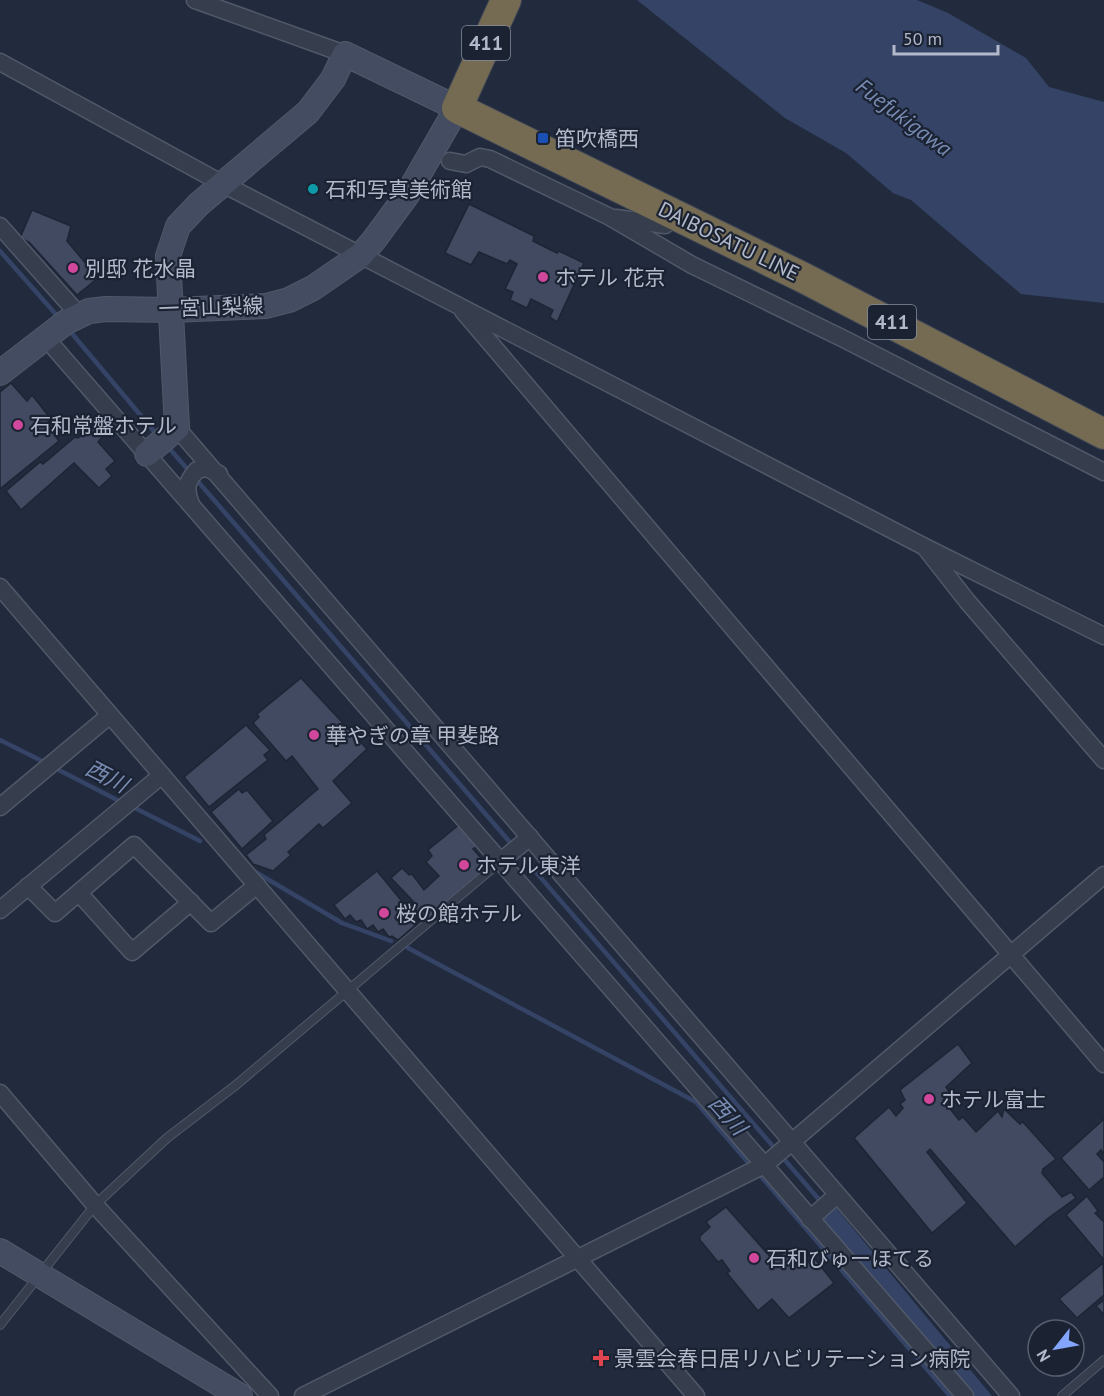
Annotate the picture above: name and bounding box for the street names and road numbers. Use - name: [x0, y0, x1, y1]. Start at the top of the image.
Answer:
- road number: 411: [462, 26, 510, 60]
- street label: DAIBOSATU LINE: [654, 195, 804, 287]
- street label: 一宮山梨線: [158, 292, 264, 322]
- road number: 411: [868, 305, 916, 339]

